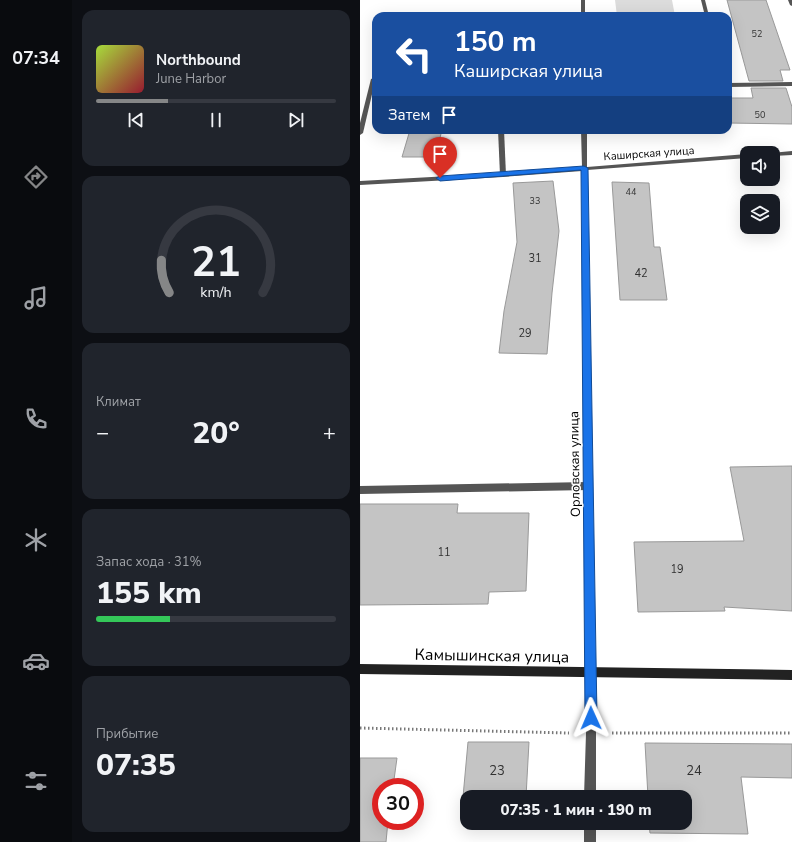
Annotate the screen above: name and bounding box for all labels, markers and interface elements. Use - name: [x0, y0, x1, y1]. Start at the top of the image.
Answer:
- text: 150 m: [454, 23, 537, 61]
- icon: left: [388, 28, 440, 80]
- house number: 52: [752, 28, 762, 40]
- text: 07:34: [12, 46, 60, 70]
- text: Northbound: [156, 50, 241, 70]
- text: Каширская улица: [454, 59, 603, 83]
- text: June Harbor: [156, 70, 226, 88]
- icon: arrive: [438, 104, 460, 126]
- text: Затем: [388, 105, 430, 125]
- icon: previous: [125, 109, 147, 131]
- icon: pause: [205, 109, 227, 131]
- icon: next: [285, 109, 307, 131]
- house number: 50: [755, 109, 765, 121]
- pin: [423, 137, 457, 178]
- icon: arrive: [429, 143, 451, 165]
- street label: Каширская улица: [603, 143, 695, 164]
- map controls: [740, 146, 780, 234]
- button: sound: [740, 146, 780, 186]
- icon: directions: [22, 163, 50, 191]
- house number: 44: [626, 186, 637, 198]
- button: layers: [740, 194, 780, 234]
- house number: 33: [530, 195, 540, 207]
- text: 21: [191, 233, 241, 290]
- house number: 31: [528, 251, 542, 266]
- house number: 42: [634, 266, 648, 281]
- text: km/h: [200, 282, 232, 301]
- icon: music: [22, 284, 50, 312]
- house number: 29: [518, 326, 532, 341]
- text: Климат: [96, 393, 141, 411]
- icon: phone: [22, 405, 50, 433]
- street label: Орловская улица: [565, 411, 585, 517]
- text: 20°: [192, 413, 240, 454]
- text: −: [96, 418, 109, 448]
- text: +: [323, 418, 336, 448]
- icon: climate: [22, 526, 50, 554]
- house number: 11: [437, 545, 451, 560]
- text: Запас хода · 31%: [96, 553, 202, 571]
- house number: 19: [670, 562, 684, 577]
- text: 155 km: [96, 573, 202, 614]
- street label: Камышинская улица: [415, 644, 569, 668]
- icon: car: [22, 647, 50, 675]
- position arrow: [570, 697, 612, 739]
- text: Прибытие: [96, 725, 158, 743]
- text: 07:35: [96, 745, 176, 786]
- house number: 23: [489, 762, 505, 780]
- house number: 24: [686, 762, 702, 780]
- icon: filters: [22, 767, 50, 795]
- speed limit sign: 30: [372, 778, 424, 830]
- text: 07:35 · 1 мин · 190 m: [500, 800, 652, 820]

